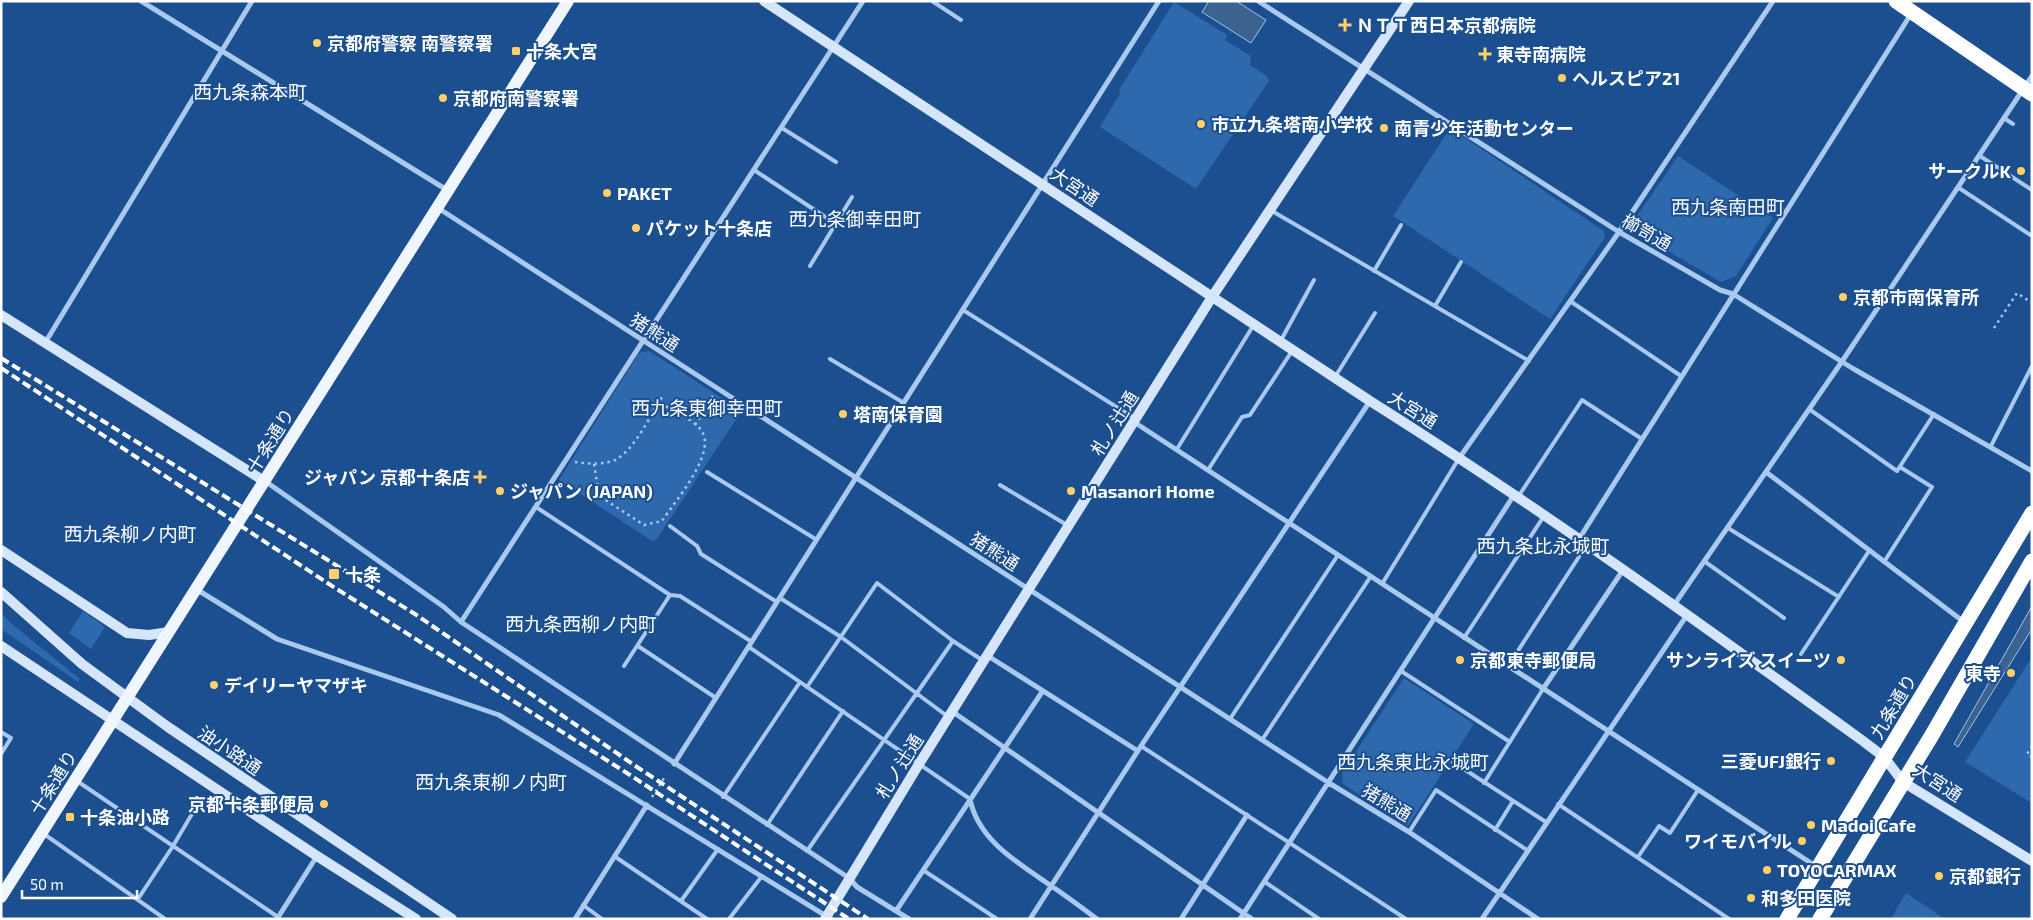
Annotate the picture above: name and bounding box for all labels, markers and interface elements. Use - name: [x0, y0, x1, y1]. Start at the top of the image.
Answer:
- place label: ＮＴＴ西日本京都病院: [1356, 14, 1536, 36]
- marker: ＮＴＴ西日本京都病院: [1338, 18, 1352, 32]
- place label: 京都府警察 南警察署: [327, 32, 493, 54]
- marker: 京都府警察 南警察署: [311, 37, 323, 49]
- place label: 十条大宮: [526, 40, 598, 62]
- place label: 東寺南病院: [1496, 43, 1586, 65]
- marker: 十条大宮: [510, 45, 522, 57]
- marker: 東寺南病院: [1478, 47, 1492, 61]
- place label: ヘルスピア21: [1572, 67, 1680, 89]
- marker: ヘルスピア21: [1556, 72, 1568, 84]
- district label: 西九条森本町: [193, 80, 307, 103]
- place label: 京都府南警察署: [453, 87, 579, 109]
- marker: 京都府南警察署: [437, 92, 449, 104]
- place label: 市立九条塔南小学校: [1211, 113, 1373, 135]
- place label: 南青少年活動センター: [1394, 117, 1574, 139]
- marker: 市立九条塔南小学校: [1195, 118, 1207, 130]
- marker: 南青少年活動センター: [1378, 122, 1390, 134]
- place label: サークルK: [1928, 160, 2012, 182]
- street label: 大宮通: [1046, 162, 1104, 210]
- marker: サークルK: [2015, 165, 2027, 177]
- place label: PAKET: [617, 182, 672, 204]
- marker: PAKET: [601, 187, 613, 199]
- district label: 西九条南田町: [1671, 195, 1785, 218]
- district label: 西九条御幸田町: [788, 207, 922, 230]
- street label: 櫛笥通: [1618, 209, 1676, 255]
- place label: パケット十条店: [646, 217, 772, 239]
- marker: パケット十条店: [630, 222, 642, 234]
- place label: 京都市南保育所: [1853, 286, 1979, 308]
- marker: 京都市南保育所: [1837, 291, 1849, 303]
- street label: 猪熊通: [626, 308, 684, 356]
- street label: 大宮通: [1384, 385, 1442, 433]
- street label: 札ノ辻通: [1086, 387, 1142, 459]
- district label: 西九条東御幸田町: [631, 396, 783, 419]
- place label: 塔南保育園: [853, 403, 943, 425]
- street label: 十条通り: [242, 404, 298, 476]
- marker: 塔南保育園: [837, 408, 849, 420]
- place label: ジャパン 京都十条店: [304, 466, 470, 488]
- marker: ジャパン 京都十条店: [474, 471, 486, 483]
- place label: ジャパン (JAPAN): [510, 480, 653, 502]
- place label: Masanori Home: [1081, 480, 1215, 502]
- marker: ジャパン (JAPAN): [494, 485, 506, 497]
- marker: Masanori Home: [1065, 485, 1077, 497]
- district label: 西九条柳ノ内町: [63, 522, 197, 545]
- street label: 猪熊通: [966, 527, 1024, 575]
- district label: 西九条比永城町: [1476, 534, 1610, 557]
- place label: 十条: [345, 563, 381, 585]
- marker: 十条: [327, 567, 341, 581]
- district label: 西九条西柳ノ内町: [505, 612, 657, 635]
- place label: 京都東寺郵便局: [1470, 649, 1596, 671]
- place label: サンライズ スイーツ: [1666, 649, 1831, 671]
- marker: 京都東寺郵便局: [1454, 654, 1466, 666]
- marker: サンライズ スイーツ: [1835, 654, 1847, 666]
- place label: 東寺: [1965, 662, 2001, 684]
- marker: 東寺: [2005, 667, 2017, 679]
- street label: 九条通り: [1865, 669, 1921, 743]
- place label: デイリーヤマザキ: [224, 674, 368, 696]
- marker: デイリーヤマザキ: [208, 679, 220, 691]
- street label: 油小路通: [194, 721, 266, 779]
- street label: 札ノ辻通: [871, 730, 927, 802]
- street label: 十条通り: [25, 746, 81, 818]
- district label: 西九条東比永城町: [1337, 750, 1489, 773]
- place label: 三菱UFJ銀行: [1721, 750, 1821, 772]
- marker: 三菱UFJ銀行: [1825, 755, 1837, 767]
- street label: 大宮通: [1909, 758, 1967, 806]
- district label: 西九条東柳ノ内町: [415, 770, 567, 793]
- street label: 猪熊通: [1358, 779, 1416, 825]
- place label: 京都十条郵便局: [188, 793, 314, 815]
- marker: 京都十条郵便局: [318, 798, 330, 810]
- place label: 十条油小路: [80, 806, 170, 828]
- marker: 十条油小路: [64, 811, 76, 823]
- place label: Madoi Cafe: [1821, 814, 1916, 836]
- marker: Madoi Cafe: [1805, 819, 1817, 831]
- place label: ワイモバイル: [1684, 830, 1792, 852]
- marker: ワイモバイル: [1796, 835, 1808, 847]
- place label: TOYOCARMAX: [1777, 859, 1897, 881]
- marker: TOYOCARMAX: [1761, 864, 1773, 876]
- place label: 京都銀行: [1949, 865, 2021, 887]
- scale bar: [22, 868, 138, 900]
- marker: 京都銀行: [1933, 870, 1945, 882]
- text: 50 m: [30, 875, 64, 893]
- place label: 和多田医院: [1761, 887, 1851, 909]
- marker: 和多田医院: [1745, 892, 1757, 904]

